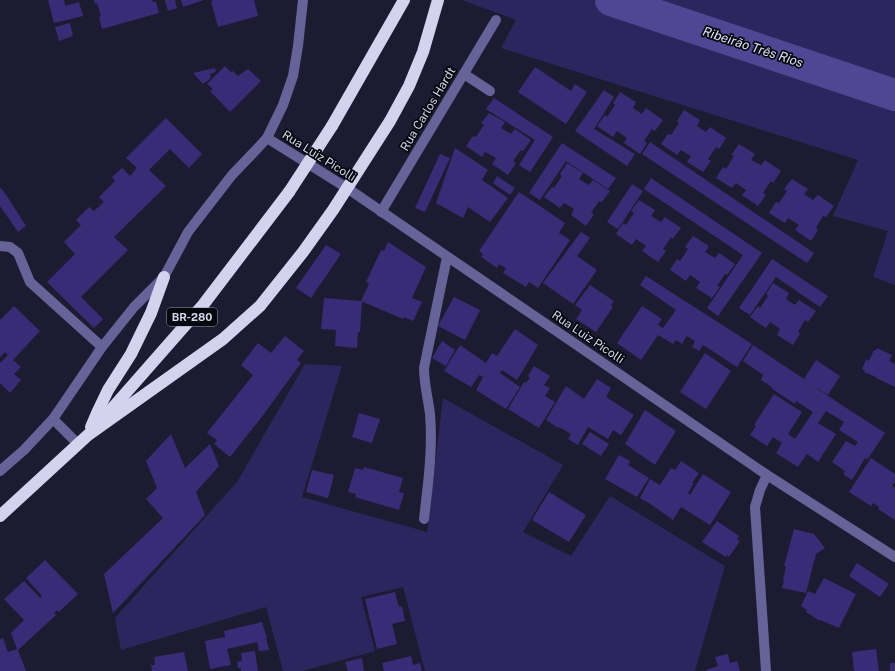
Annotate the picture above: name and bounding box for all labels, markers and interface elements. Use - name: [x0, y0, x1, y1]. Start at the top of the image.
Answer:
- water label: Ribeirão Três Rios: [701, 24, 805, 70]
- street label: Rua Carlos Hardt: [397, 64, 459, 153]
- street label: Rua Luiz Picolli: [280, 128, 358, 184]
- road number: BR-280: [167, 308, 217, 326]
- street label: Rua Luiz Picolli: [549, 308, 627, 366]

